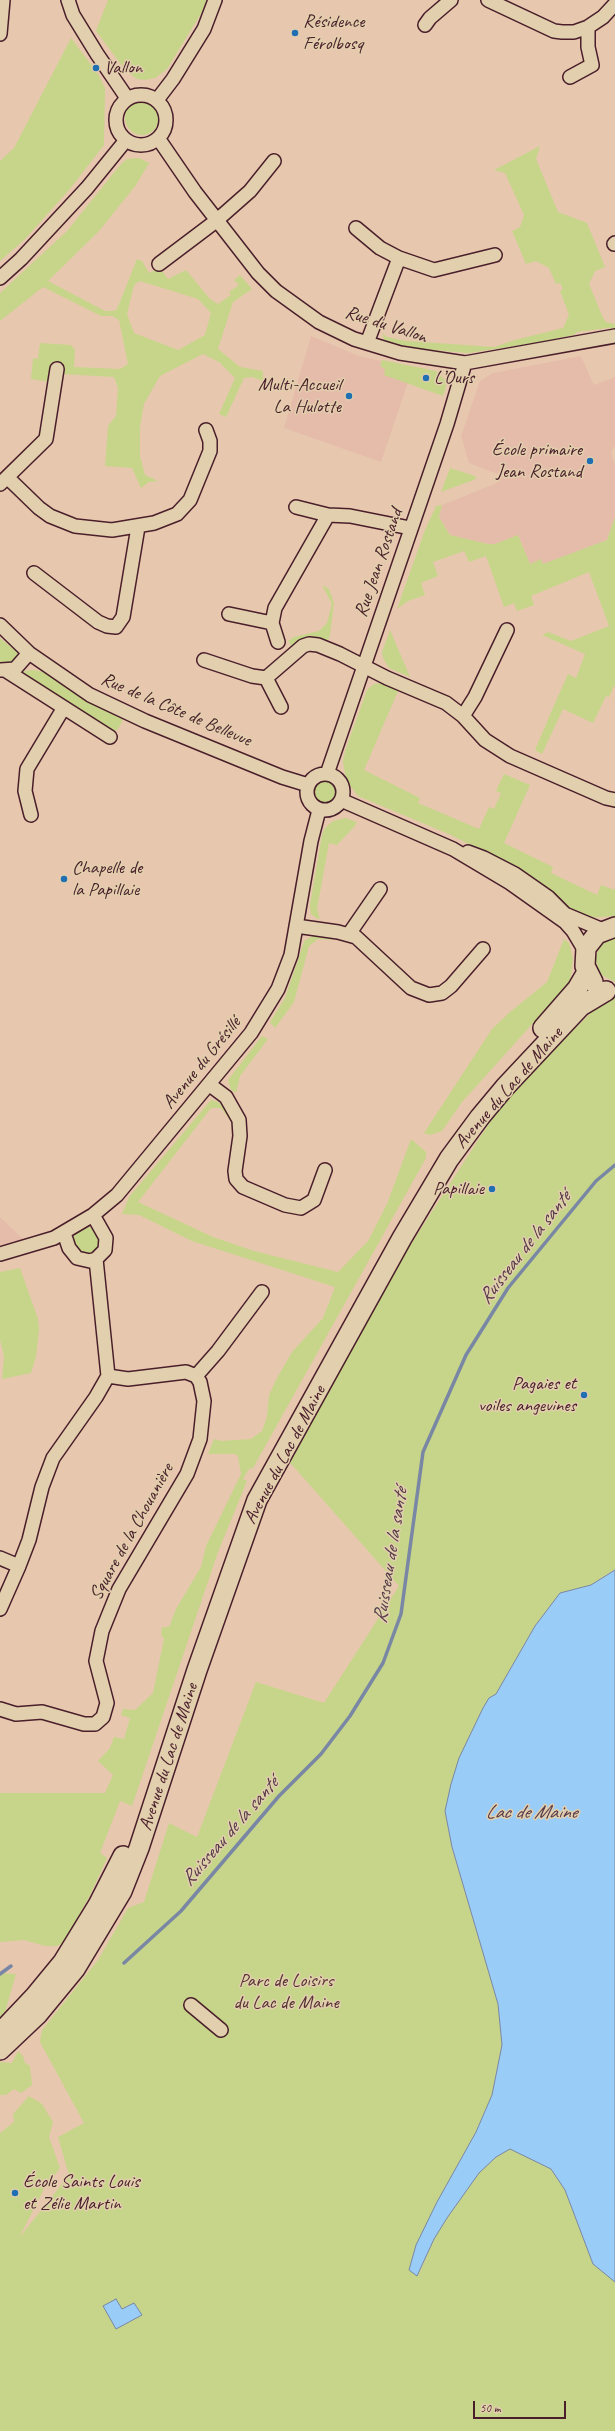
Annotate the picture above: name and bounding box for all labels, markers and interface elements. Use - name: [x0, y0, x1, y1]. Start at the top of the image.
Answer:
- place label: Résidence Férolbosq: [303, 11, 365, 55]
- marker: Résidence Férolbosq: [290, 28, 300, 38]
- place label: Vallon: [104, 57, 142, 79]
- marker: Vallon: [91, 63, 101, 73]
- street label: Rue du Vallon: [342, 301, 430, 349]
- place label: L’Ours: [434, 367, 474, 389]
- marker: L’Ours: [421, 373, 431, 383]
- place label: Multi-Accueil La Hulotte: [258, 374, 341, 418]
- marker: Multi-Accueil La Hulotte: [344, 391, 354, 401]
- place label: École primaire Jean Rostand: [492, 439, 582, 483]
- marker: École primaire Jean Rostand: [585, 456, 595, 466]
- street label: Rue Jean Rostand: [350, 506, 408, 620]
- street label: Rue de la Côte de Bellevue: [97, 668, 255, 752]
- place label: Chapelle de la Papillaie: [72, 857, 142, 901]
- marker: Chapelle de la Papillaie: [59, 874, 69, 884]
- street label: Avenue du Grésillé: [158, 1012, 246, 1114]
- street label: Avenue du Lac de Maine: [450, 1023, 568, 1153]
- place label: Papillaie: [433, 1178, 484, 1200]
- marker: Papillaie: [487, 1184, 497, 1194]
- water label: Ruisseau de la santé: [474, 1187, 576, 1309]
- place label: Pagaies et voiles angevines: [478, 1373, 576, 1417]
- street label: Avenue du Lac de Maine: [239, 1382, 331, 1528]
- marker: Pagaies et voiles angevines: [579, 1390, 589, 1400]
- street label: Square de la Chouanière: [85, 1460, 179, 1604]
- water label: Ruisseau de la santé: [368, 1487, 414, 1625]
- street label: Avenue du Lac de Maine: [134, 1681, 204, 1833]
- water label: Ruisseau de la santé: [176, 1773, 284, 1891]
- water label: Lac de Maine: [486, 1801, 576, 1825]
- park label: Parc de Loisirs du Lac de Maine: [233, 1970, 339, 2014]
- place label: École Saints Louis et Zélie Martin: [23, 2171, 140, 2215]
- marker: École Saints Louis et Zélie Martin: [10, 2188, 20, 2198]
- scale bar: [475, 2393, 568, 2419]
- text: 50 m: [480, 2400, 500, 2416]

